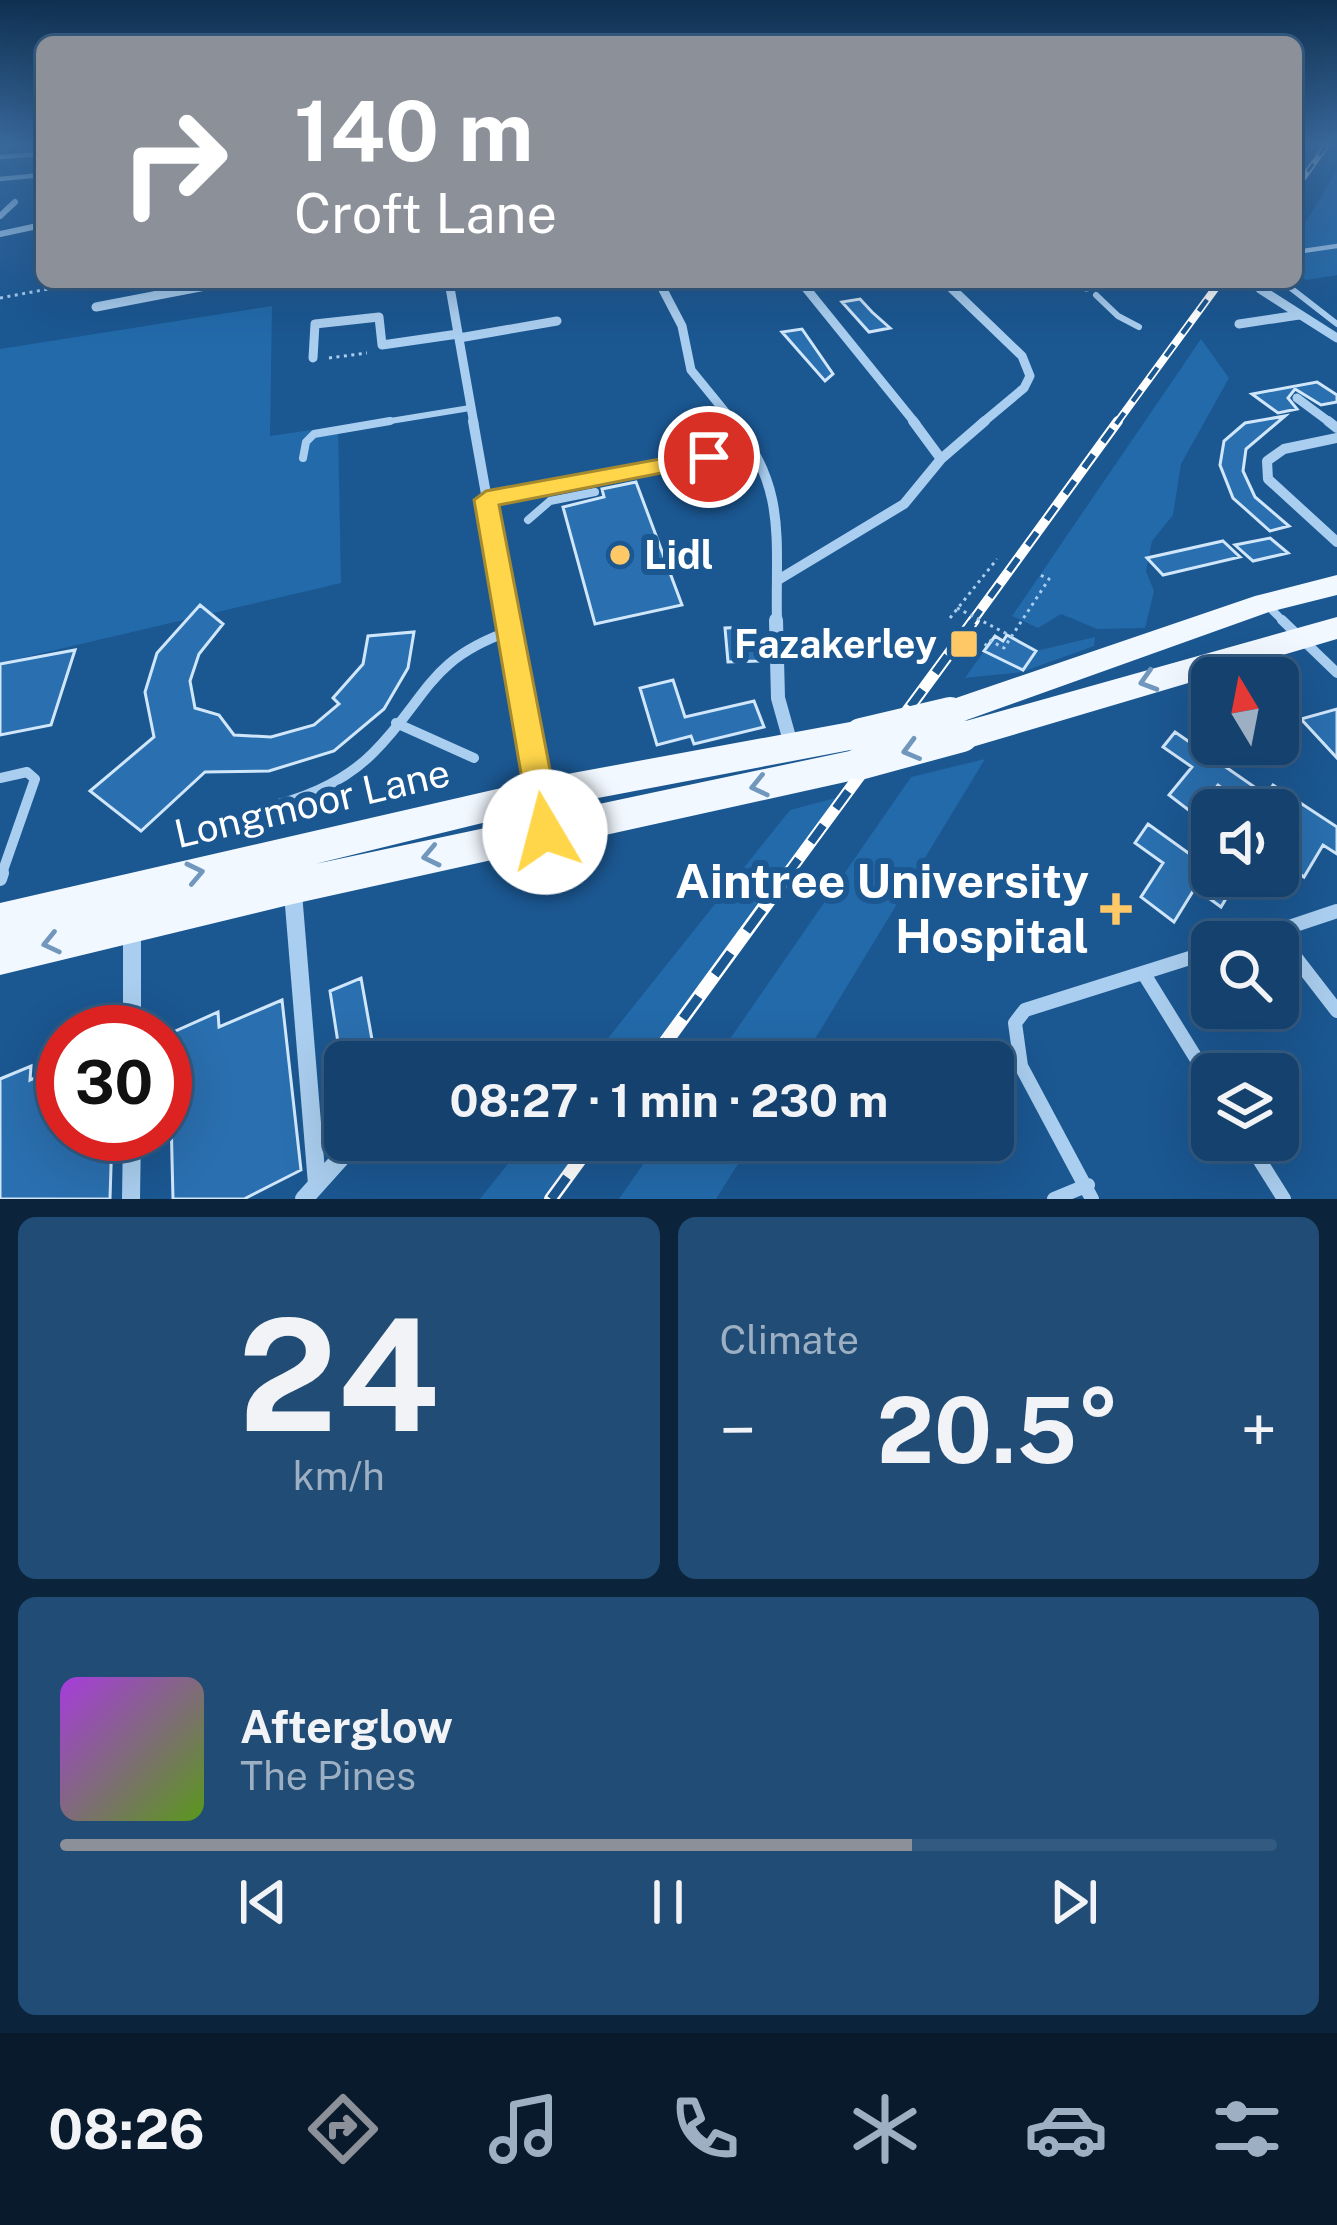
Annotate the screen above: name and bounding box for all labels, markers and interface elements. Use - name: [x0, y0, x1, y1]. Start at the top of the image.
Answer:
- text: 140 m: [294, 81, 533, 180]
- icon: right: [96, 84, 252, 240]
- text: Croft Lane: [294, 182, 557, 245]
- pin: [658, 406, 760, 508]
- icon: arrive: [676, 424, 742, 490]
- place label: Lidl: [644, 532, 714, 578]
- marker: Lidl: [607, 542, 633, 568]
- place label: Fazakerley: [734, 621, 937, 667]
- marker: Fazakerley: [948, 628, 980, 660]
- north arrow: [1191, 657, 1299, 765]
- map controls: [1191, 657, 1299, 1161]
- one-way arrow: [1138, 667, 1159, 692]
- one-way arrow: [901, 736, 921, 761]
- street label: Longmoor Lane: [170, 749, 454, 857]
- position arrow: [482, 769, 608, 895]
- one-way arrow: [749, 772, 769, 797]
- button: sound: [1191, 789, 1299, 897]
- one-way arrow: [421, 842, 441, 868]
- place label: Aintree University Hospital: [675, 852, 1089, 964]
- one-way arrow: [185, 861, 205, 887]
- marker: Aintree University Hospital: [1100, 893, 1132, 925]
- button: search: [1191, 921, 1299, 1029]
- one-way arrow: [41, 930, 61, 955]
- speed limit sign: 30: [36, 1005, 192, 1161]
- button: layers: [1191, 1053, 1299, 1161]
- text: 08:27 · 1 min · 230 m: [450, 1074, 888, 1127]
- text: 24: [238, 1283, 439, 1466]
- text: Climate: [720, 1317, 859, 1363]
- text: 20.5°: [877, 1377, 1120, 1483]
- text: −: [720, 1391, 756, 1469]
- text: +: [1240, 1391, 1277, 1469]
- text: km/h: [293, 1453, 385, 1499]
- text: Afterglow: [240, 1700, 453, 1753]
- text: The Pines: [240, 1753, 416, 1799]
- icon: previous: [230, 1869, 296, 1935]
- icon: pause: [635, 1869, 701, 1935]
- icon: next: [1041, 1869, 1107, 1935]
- icon: directions: [301, 2087, 385, 2171]
- icon: music: [482, 2087, 566, 2171]
- icon: phone: [663, 2087, 747, 2171]
- icon: climate: [843, 2087, 927, 2171]
- icon: car: [1024, 2087, 1108, 2171]
- icon: filters: [1205, 2087, 1289, 2171]
- text: 08:26: [48, 2098, 205, 2161]

